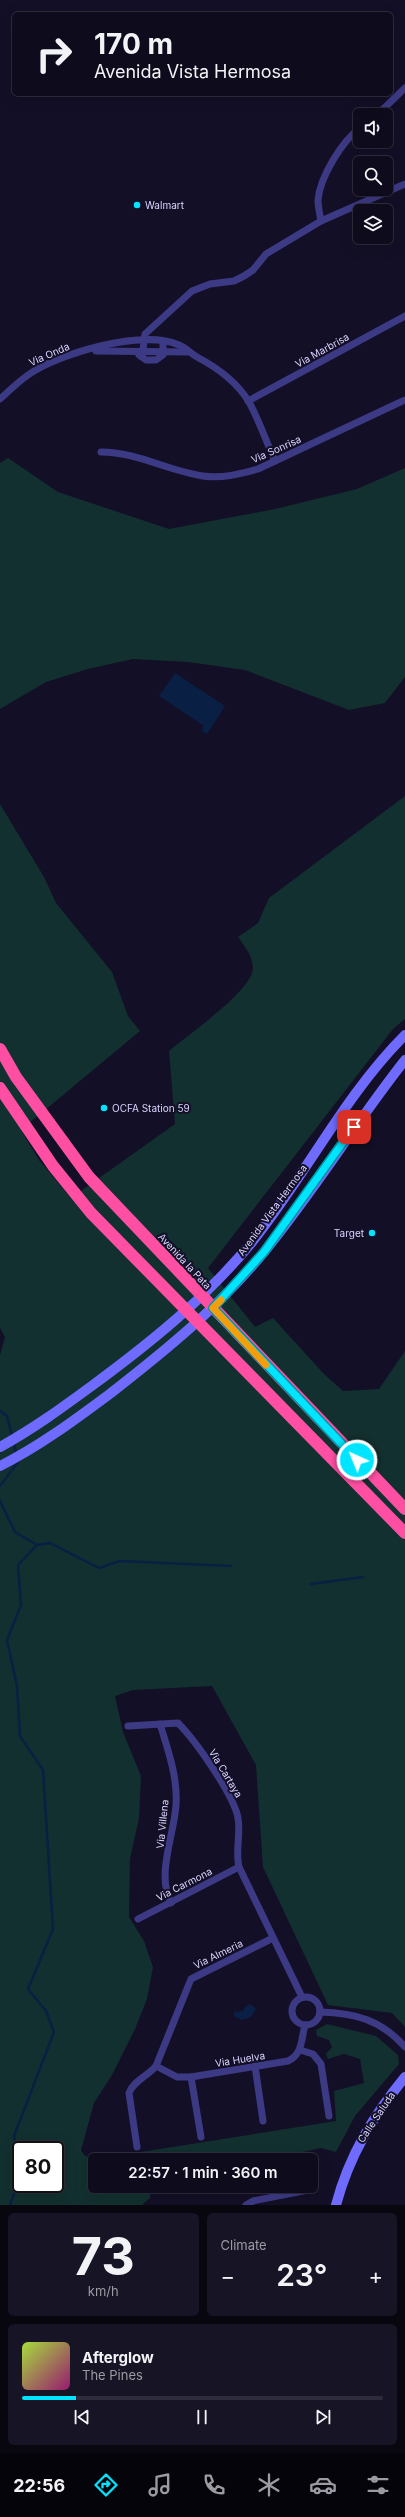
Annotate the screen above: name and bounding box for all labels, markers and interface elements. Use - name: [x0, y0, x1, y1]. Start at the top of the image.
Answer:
- text: 170 m: [94, 27, 173, 61]
- icon: right: [28, 28, 80, 80]
- text: Avenida Vista Hermosa: [94, 61, 291, 82]
- map controls: [353, 108, 393, 244]
- button: sound: [353, 108, 393, 148]
- button: search: [353, 156, 393, 196]
- place label: Walmart: [145, 199, 185, 211]
- marker: Walmart: [132, 200, 142, 210]
- button: layers: [353, 204, 393, 244]
- street label: Via Marbrisa: [293, 330, 351, 370]
- street label: Via Onda: [27, 340, 71, 368]
- street label: Via Sonrisa: [249, 433, 303, 465]
- place label: OCFA Station 59: [112, 1102, 190, 1114]
- marker: OCFA Station 59: [99, 1103, 109, 1113]
- pin: [337, 1110, 371, 1144]
- icon: arrive: [343, 1116, 365, 1138]
- street label: Avenida Vista Hermosa: [235, 1162, 309, 1258]
- place label: Target: [334, 1227, 365, 1239]
- marker: Target: [367, 1228, 377, 1238]
- street label: Avenida la Pata: [156, 1231, 214, 1291]
- position arrow: [336, 1439, 378, 1481]
- street label: Via Cartaya: [207, 1747, 245, 1799]
- street label: Via Villena: [153, 1799, 171, 1849]
- street label: Via Carmona: [154, 1865, 214, 1903]
- street label: Via Almeria: [191, 1937, 245, 1971]
- street label: Via Huelva: [214, 2049, 266, 2069]
- street label: Calle Saluda: [355, 2089, 397, 2145]
- speed limit sign: 80: [12, 2141, 64, 2193]
- text: 22:57 · 1 min · 360 m: [128, 2163, 278, 2182]
- text: 73: [72, 2225, 135, 2288]
- text: Climate: [221, 2237, 267, 2253]
- text: 23°: [276, 2257, 327, 2293]
- text: −: [221, 2263, 235, 2289]
- text: +: [368, 2263, 383, 2289]
- text: km/h: [88, 2283, 119, 2299]
- text: Afterglow: [82, 2348, 154, 2367]
- text: The Pines: [82, 2367, 143, 2383]
- icon: previous: [71, 2406, 93, 2428]
- icon: pause: [191, 2406, 213, 2428]
- icon: next: [312, 2406, 334, 2428]
- icon: directions: [92, 2471, 120, 2499]
- icon: music: [146, 2471, 174, 2499]
- icon: phone: [200, 2471, 228, 2499]
- icon: climate: [255, 2471, 283, 2499]
- icon: car: [309, 2471, 337, 2499]
- icon: filters: [364, 2471, 392, 2499]
- text: 22:56: [13, 2475, 65, 2496]

